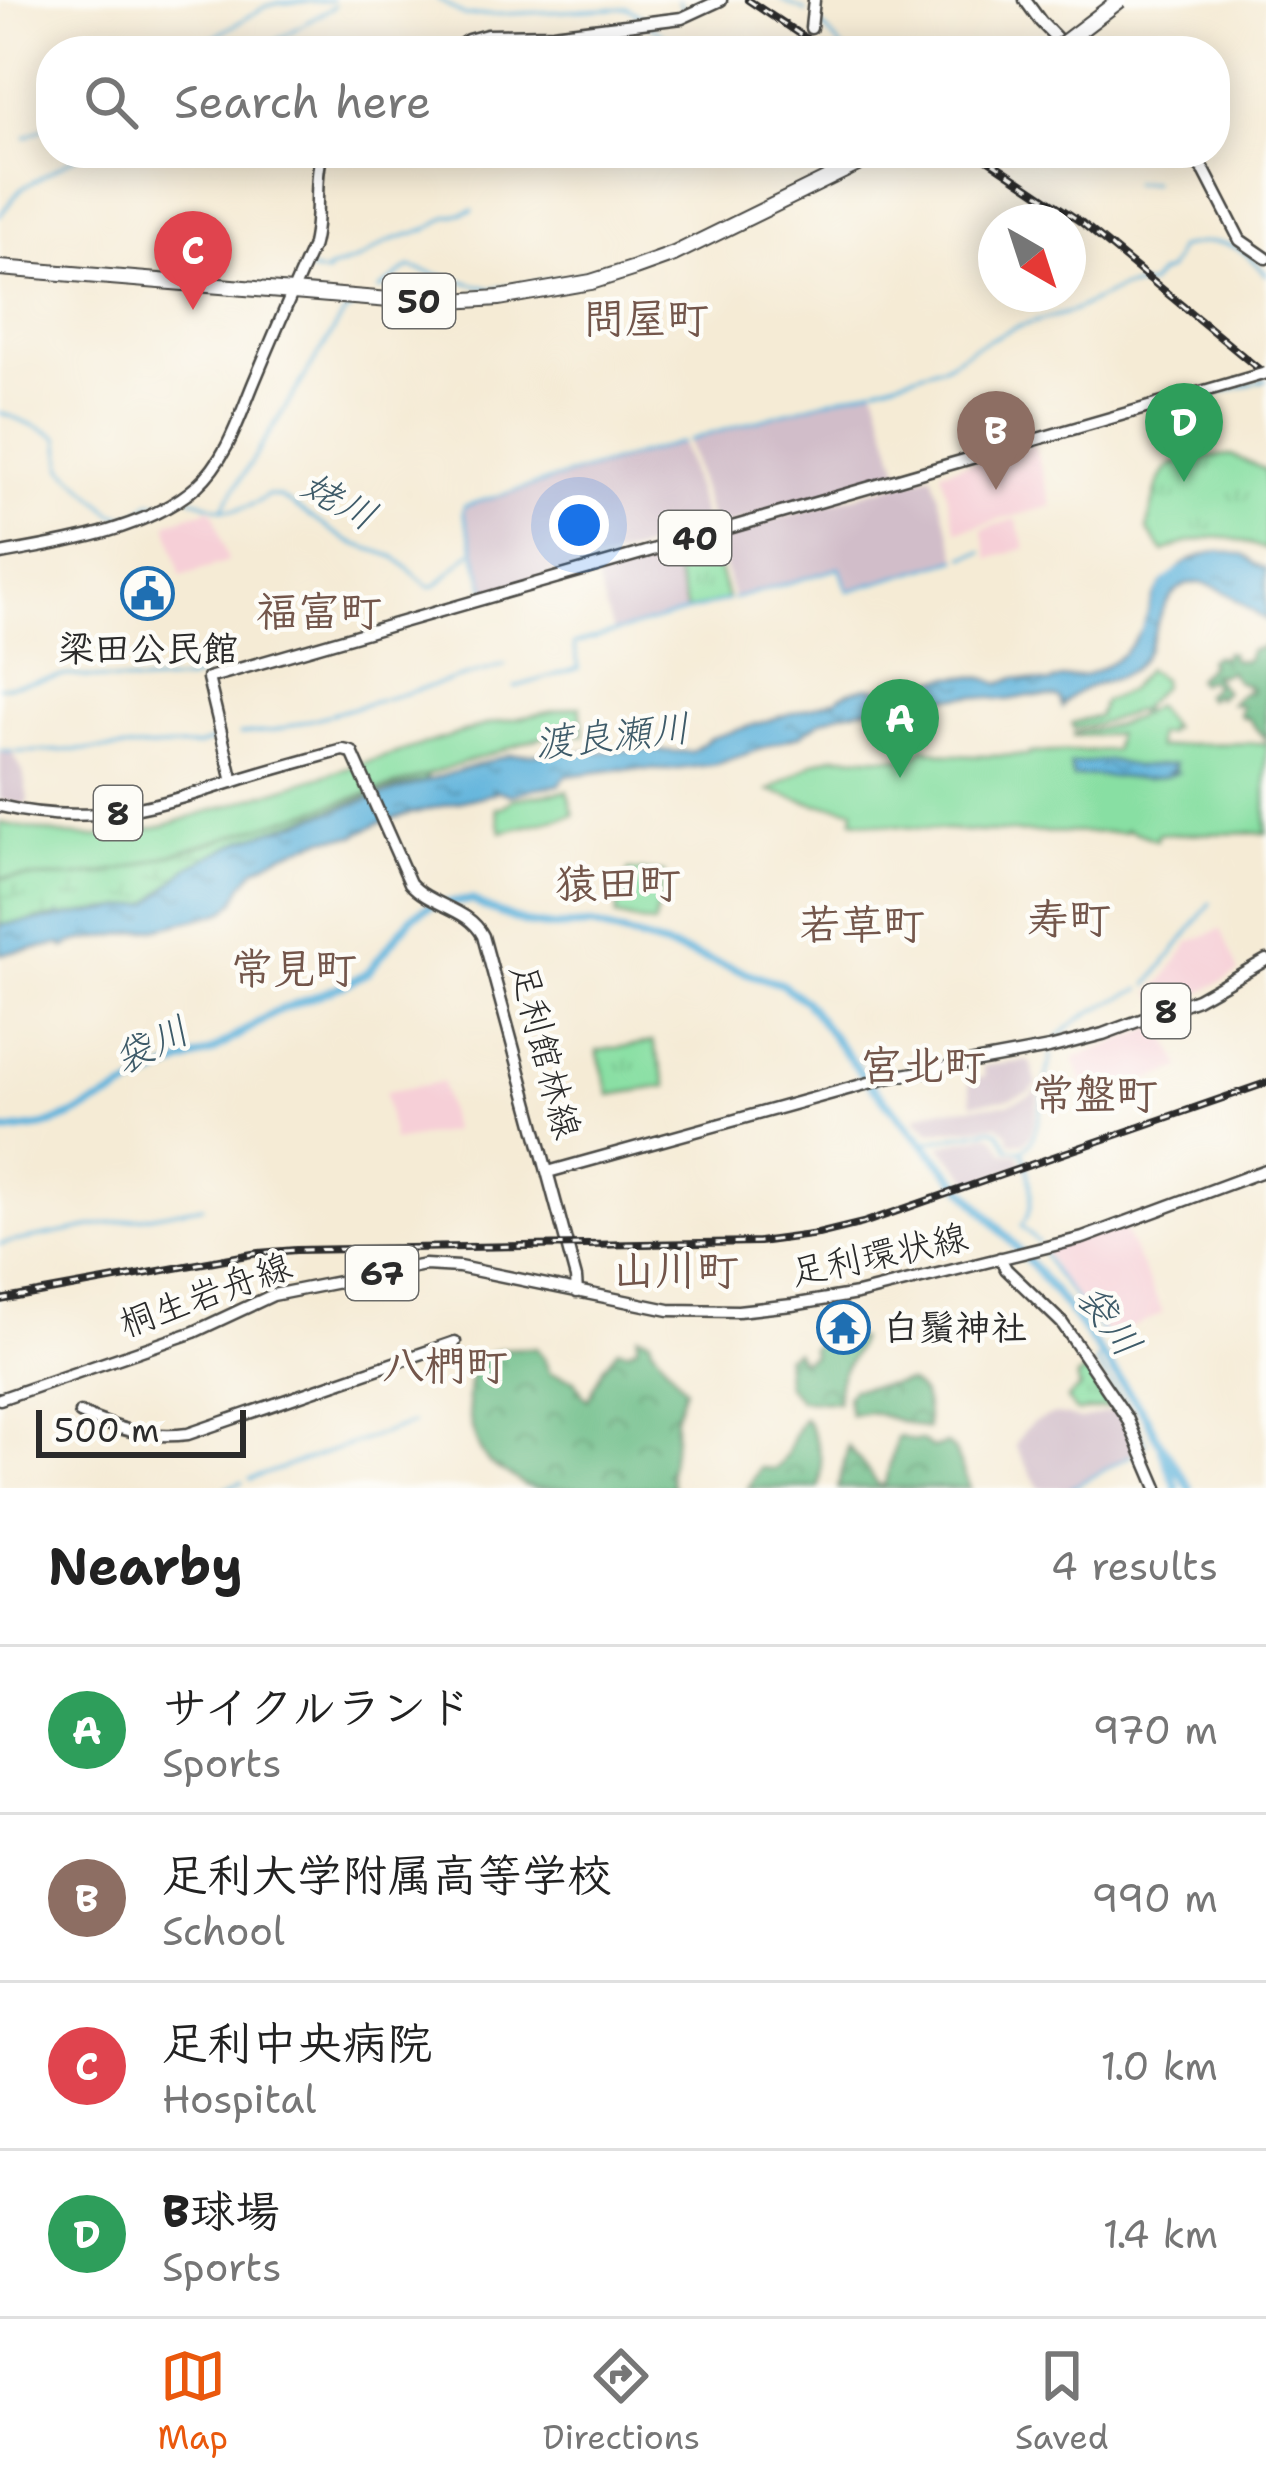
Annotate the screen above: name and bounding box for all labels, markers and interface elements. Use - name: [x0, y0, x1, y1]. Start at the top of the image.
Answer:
- search box: [36, 36, 1230, 168]
- icon: search: [78, 69, 144, 135]
- text: Search here: [174, 72, 431, 132]
- north arrow: [978, 204, 1086, 312]
- pin: C: [154, 211, 232, 310]
- road number: 50: [383, 274, 455, 328]
- district label: 問屋町: [583, 290, 709, 346]
- pin: D: [1145, 383, 1223, 482]
- pin: B: [957, 391, 1035, 490]
- water label: 姥川: [293, 458, 387, 542]
- your location: [549, 495, 609, 555]
- road number: 40: [659, 511, 731, 565]
- public building icon: 梁田公民館: [120, 565, 176, 621]
- district label: 福富町: [256, 583, 382, 639]
- place label: 梁田公民館: [58, 624, 238, 673]
- pin: A: [861, 679, 939, 778]
- water label: 渡良瀬川: [532, 701, 692, 769]
- road number: 8: [94, 786, 142, 840]
- district label: 猿田町: [555, 855, 681, 911]
- district label: 寿町: [1027, 890, 1111, 946]
- district label: 若草町: [799, 896, 925, 952]
- district label: 常見町: [231, 940, 357, 996]
- street label: 足利館林線: [499, 958, 592, 1144]
- road number: 8: [1142, 984, 1190, 1038]
- water label: 袋川: [105, 1004, 197, 1084]
- district label: 宮北町: [860, 1037, 986, 1093]
- district label: 常盤町: [1032, 1066, 1158, 1122]
- street label: 足利環状線: [786, 1212, 972, 1297]
- street label: 桐生岩舟線: [112, 1241, 298, 1348]
- district label: 山川町: [613, 1242, 739, 1298]
- road number: 67: [346, 1246, 418, 1300]
- water label: 袋川: [1066, 1273, 1154, 1367]
- temple icon: 白鬚神社: [816, 1299, 872, 1355]
- place label: 白鬚神社: [883, 1303, 1027, 1352]
- district label: 八椚町: [382, 1337, 508, 1393]
- scale bar: [36, 1404, 246, 1457]
- text: 500 m: [54, 1408, 160, 1453]
- text: Nearby: [48, 1532, 243, 1600]
- text: 4 results: [1051, 1540, 1218, 1592]
- text: サイクルランド: [162, 1677, 472, 1737]
- text: A: [72, 1704, 102, 1756]
- text: 970 m: [1092, 1704, 1218, 1756]
- text: Sports: [162, 1737, 282, 1789]
- text: 足利大学附属高等学校: [162, 1845, 612, 1905]
- text: B: [75, 1872, 99, 1924]
- text: 990 m: [1091, 1872, 1218, 1924]
- text: School: [162, 1905, 285, 1957]
- text: 足利中央病院: [162, 2013, 432, 2073]
- text: C: [75, 2040, 99, 2092]
- text: 1.0 km: [1101, 2040, 1218, 2092]
- text: Hospital: [162, 2073, 316, 2125]
- text: B球場: [162, 2181, 280, 2241]
- text: D: [73, 2208, 101, 2260]
- text: 1.4 km: [1103, 2208, 1218, 2260]
- text: Sports: [162, 2241, 282, 2293]
- tab: Map: [157, 2343, 228, 2460]
- tab: Directions: [543, 2343, 700, 2460]
- tab: Saved: [1015, 2343, 1109, 2460]

